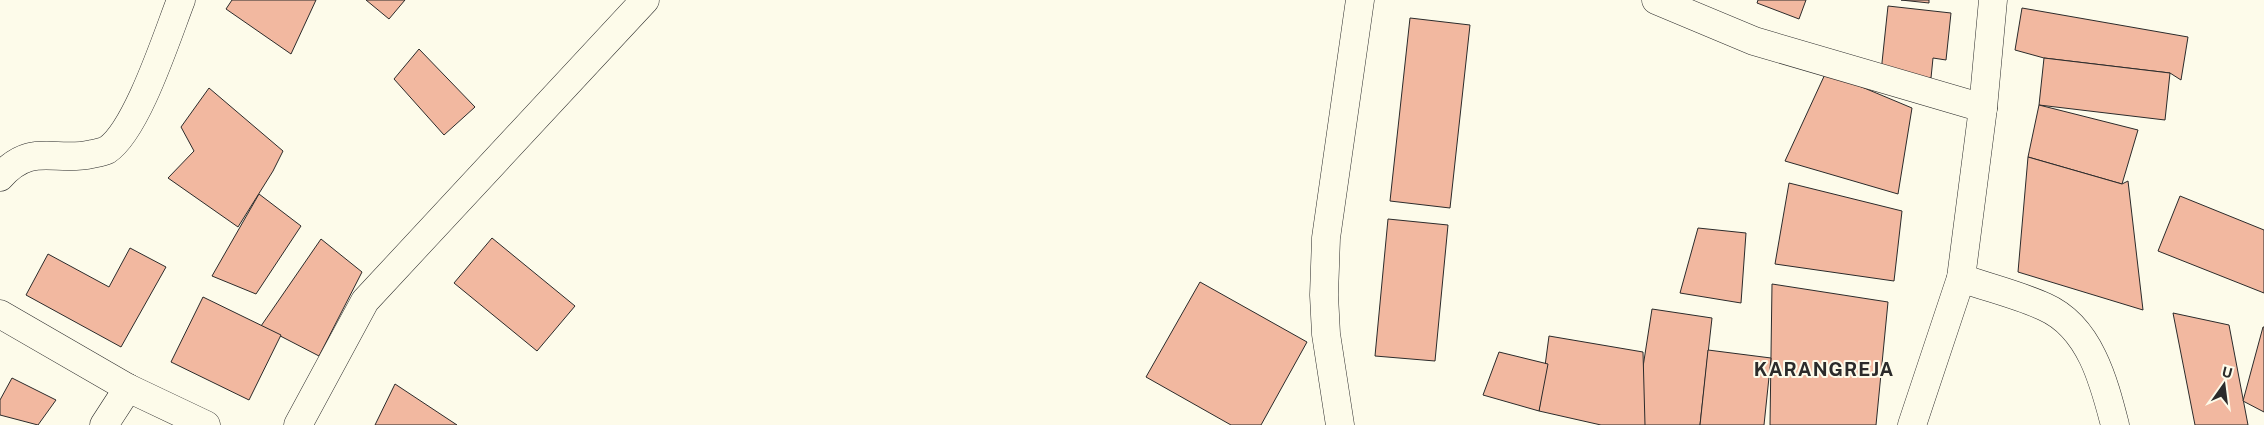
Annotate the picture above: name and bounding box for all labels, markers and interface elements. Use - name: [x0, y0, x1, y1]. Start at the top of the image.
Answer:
- district label: KARANGREJA: [1754, 358, 1894, 380]
- north arrow: [2199, 360, 2249, 410]
- text: U: [2220, 363, 2234, 381]

